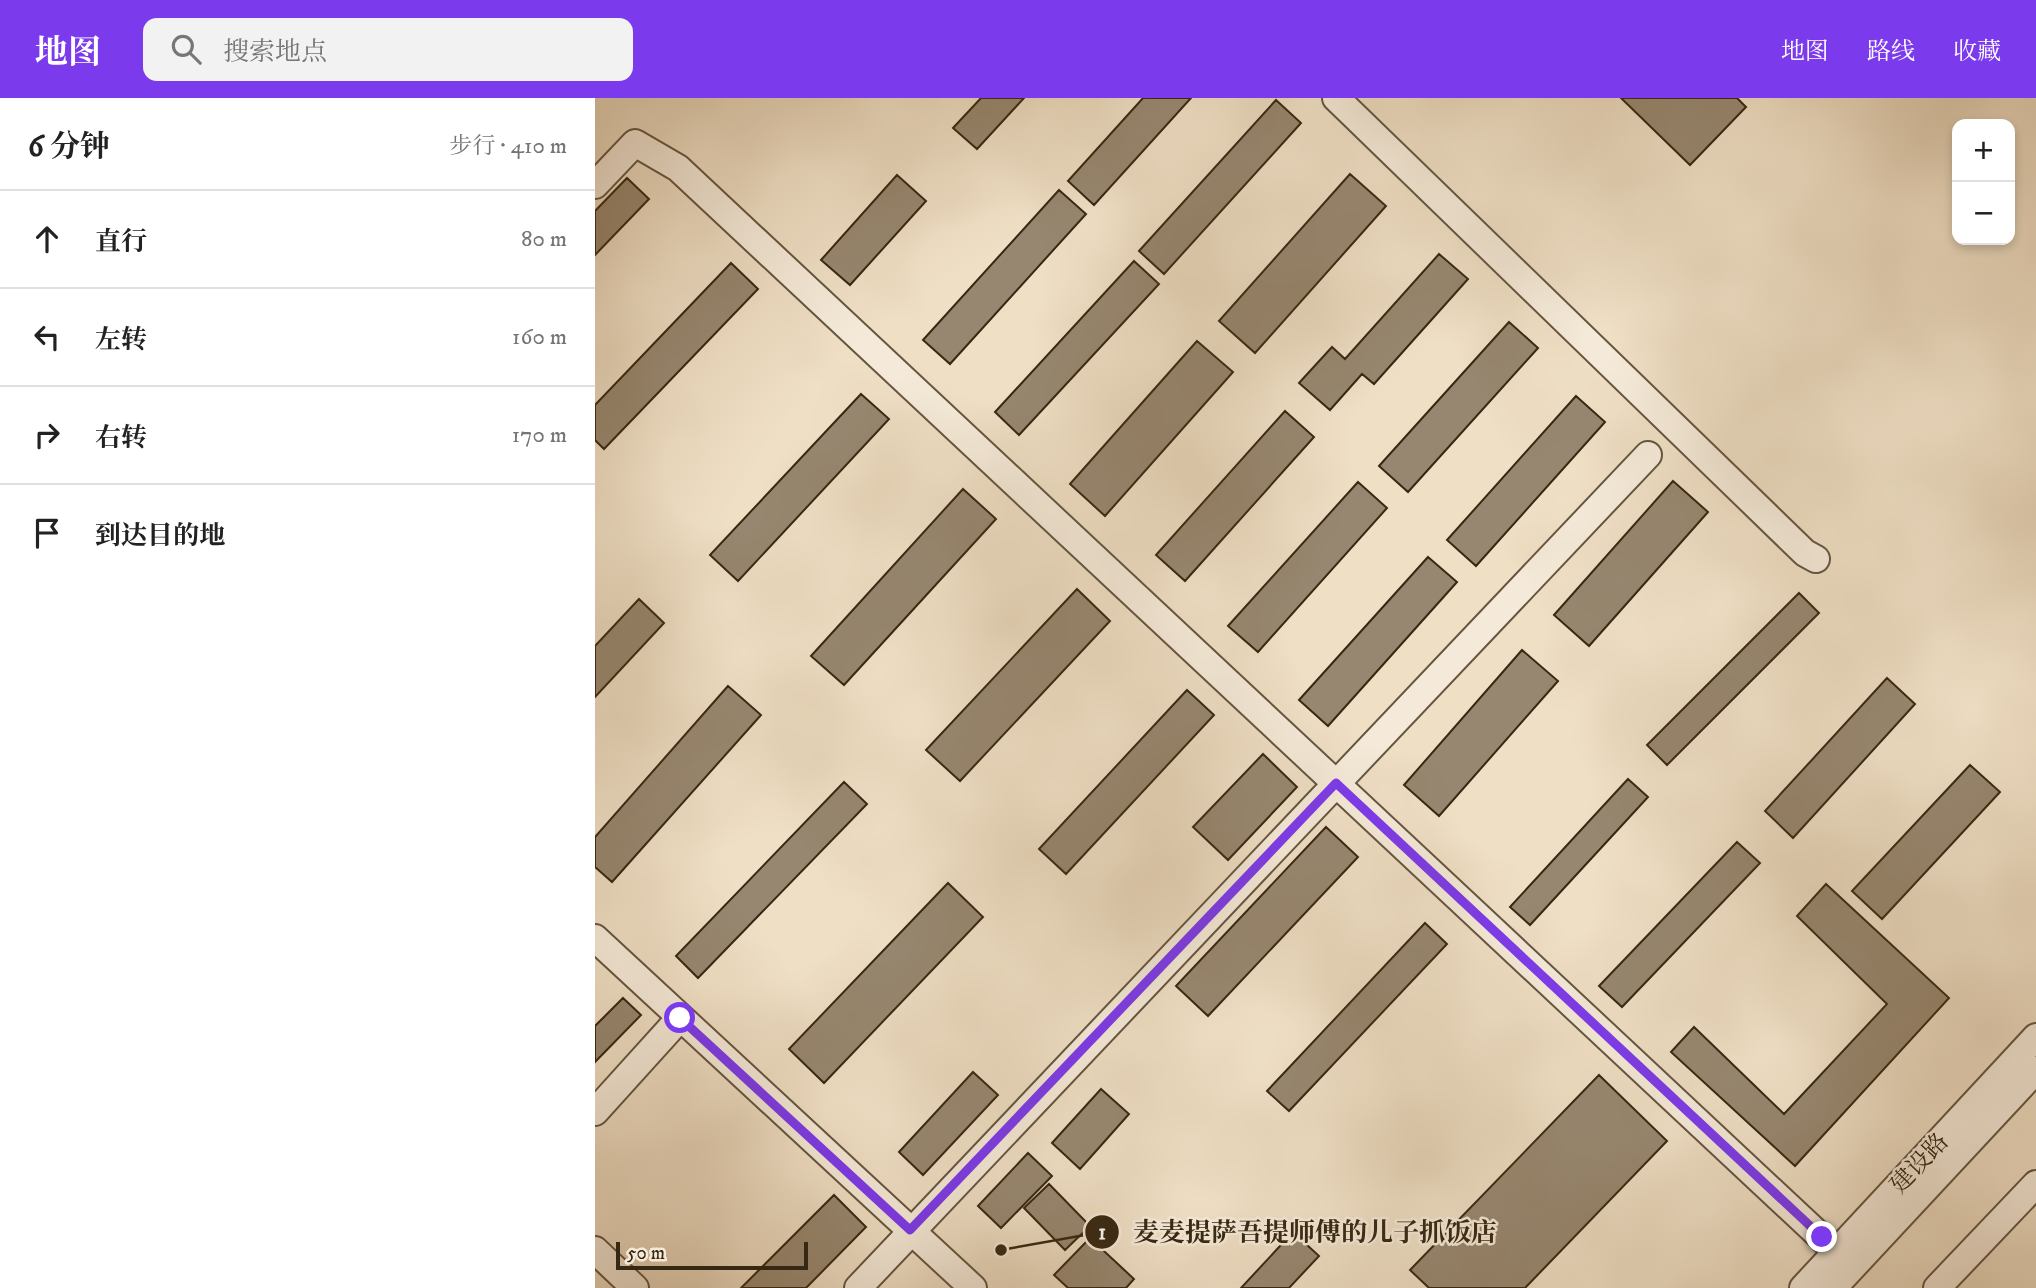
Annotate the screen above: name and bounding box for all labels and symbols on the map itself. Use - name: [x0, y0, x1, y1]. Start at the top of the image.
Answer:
- route start: [664, 1002, 695, 1033]
- street label: 建设路: [1884, 1127, 1955, 1200]
- callout: 麦麦提萨吾提师傅的儿子抓饭店: [1084, 1208, 1511, 1255]
- text: 麦麦提萨吾提师傅的儿子抓饭店: [1133, 1217, 1497, 1250]
- text: 1: [1098, 1220, 1106, 1246]
- route end: [1806, 1221, 1837, 1252]
- scale bar: [616, 1239, 809, 1271]

